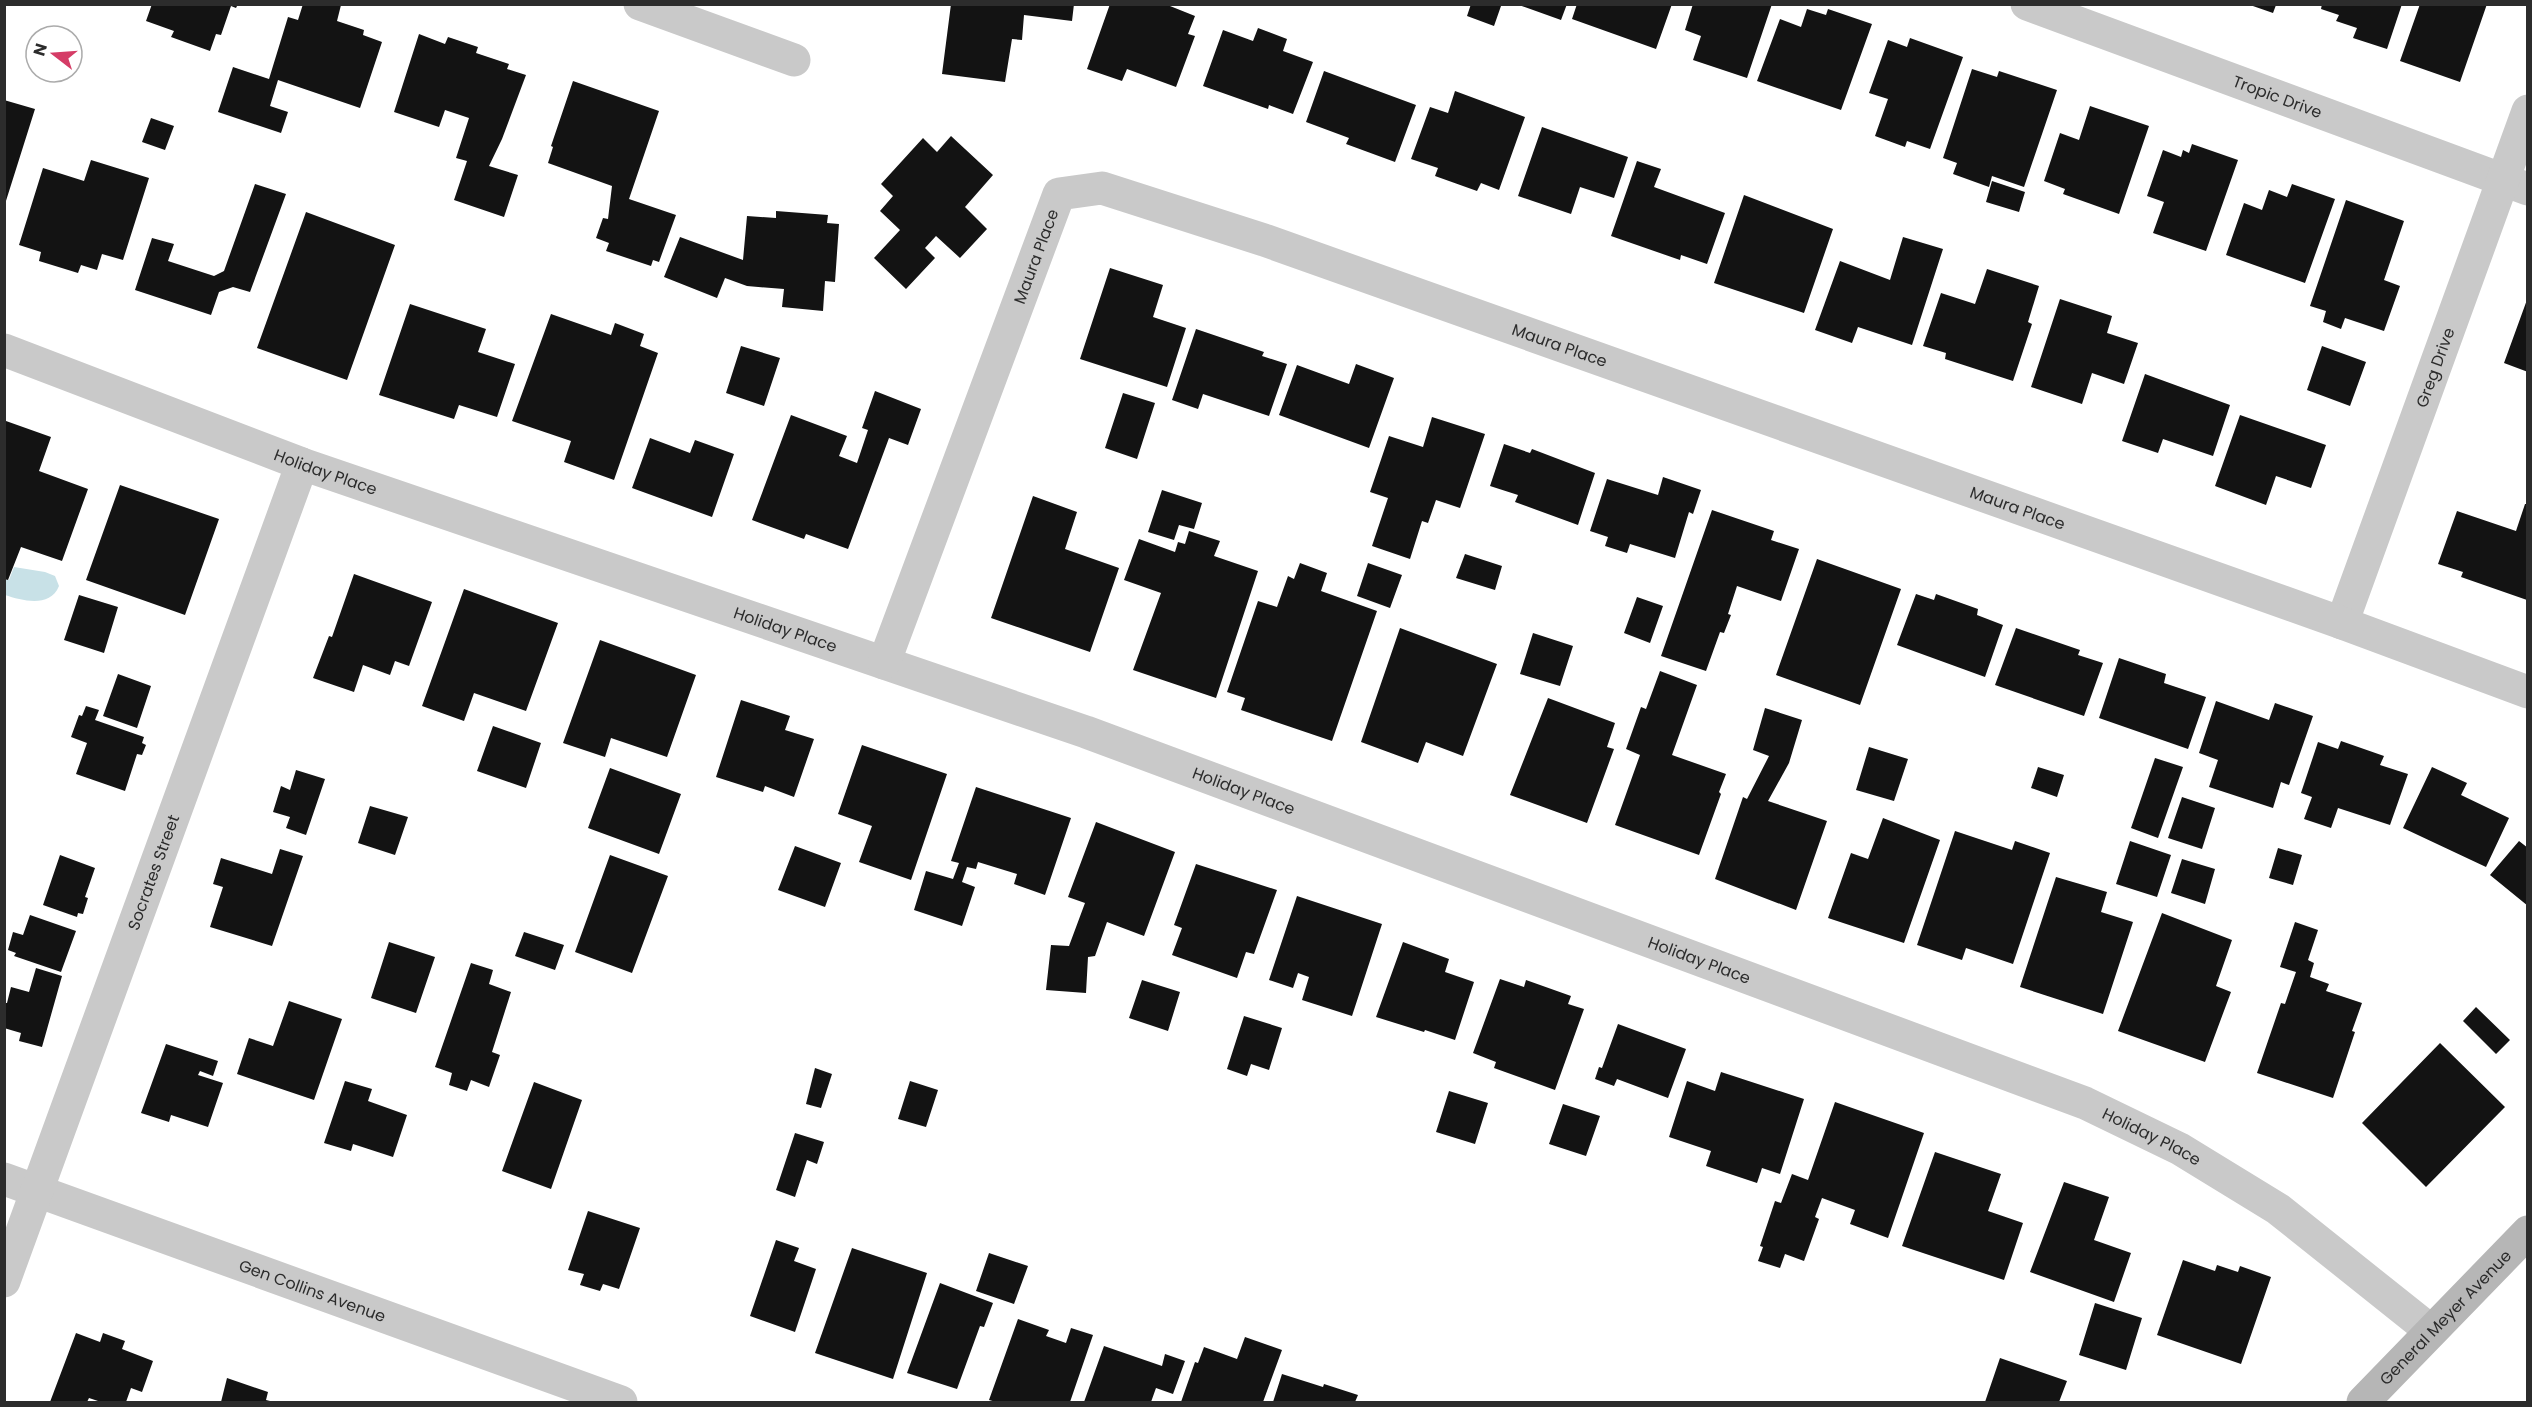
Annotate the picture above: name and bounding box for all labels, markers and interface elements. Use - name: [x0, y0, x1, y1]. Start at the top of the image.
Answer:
- north arrow: [24, 24, 84, 84]
- text: N: [27, 41, 53, 59]
- street label: Tropic Drive: [2229, 70, 2325, 124]
- street label: Maura Place: [1008, 206, 1064, 307]
- street label: Maura Place: [1509, 318, 1610, 373]
- street label: Greg Drive: [2410, 324, 2460, 411]
- street label: Holiday Place: [271, 443, 380, 501]
- street label: Maura Place: [1967, 481, 2068, 536]
- street label: Holiday Place: [731, 601, 840, 658]
- street label: Holiday Place: [1189, 762, 1298, 821]
- street label: Socrates Street: [122, 811, 185, 933]
- street label: Holiday Place: [1645, 931, 1754, 990]
- street label: Holiday Place: [2099, 1102, 2206, 1171]
- street label: General Meyer Avenue: [2374, 1245, 2517, 1390]
- street label: Gen Collins Avenue: [236, 1254, 389, 1328]

